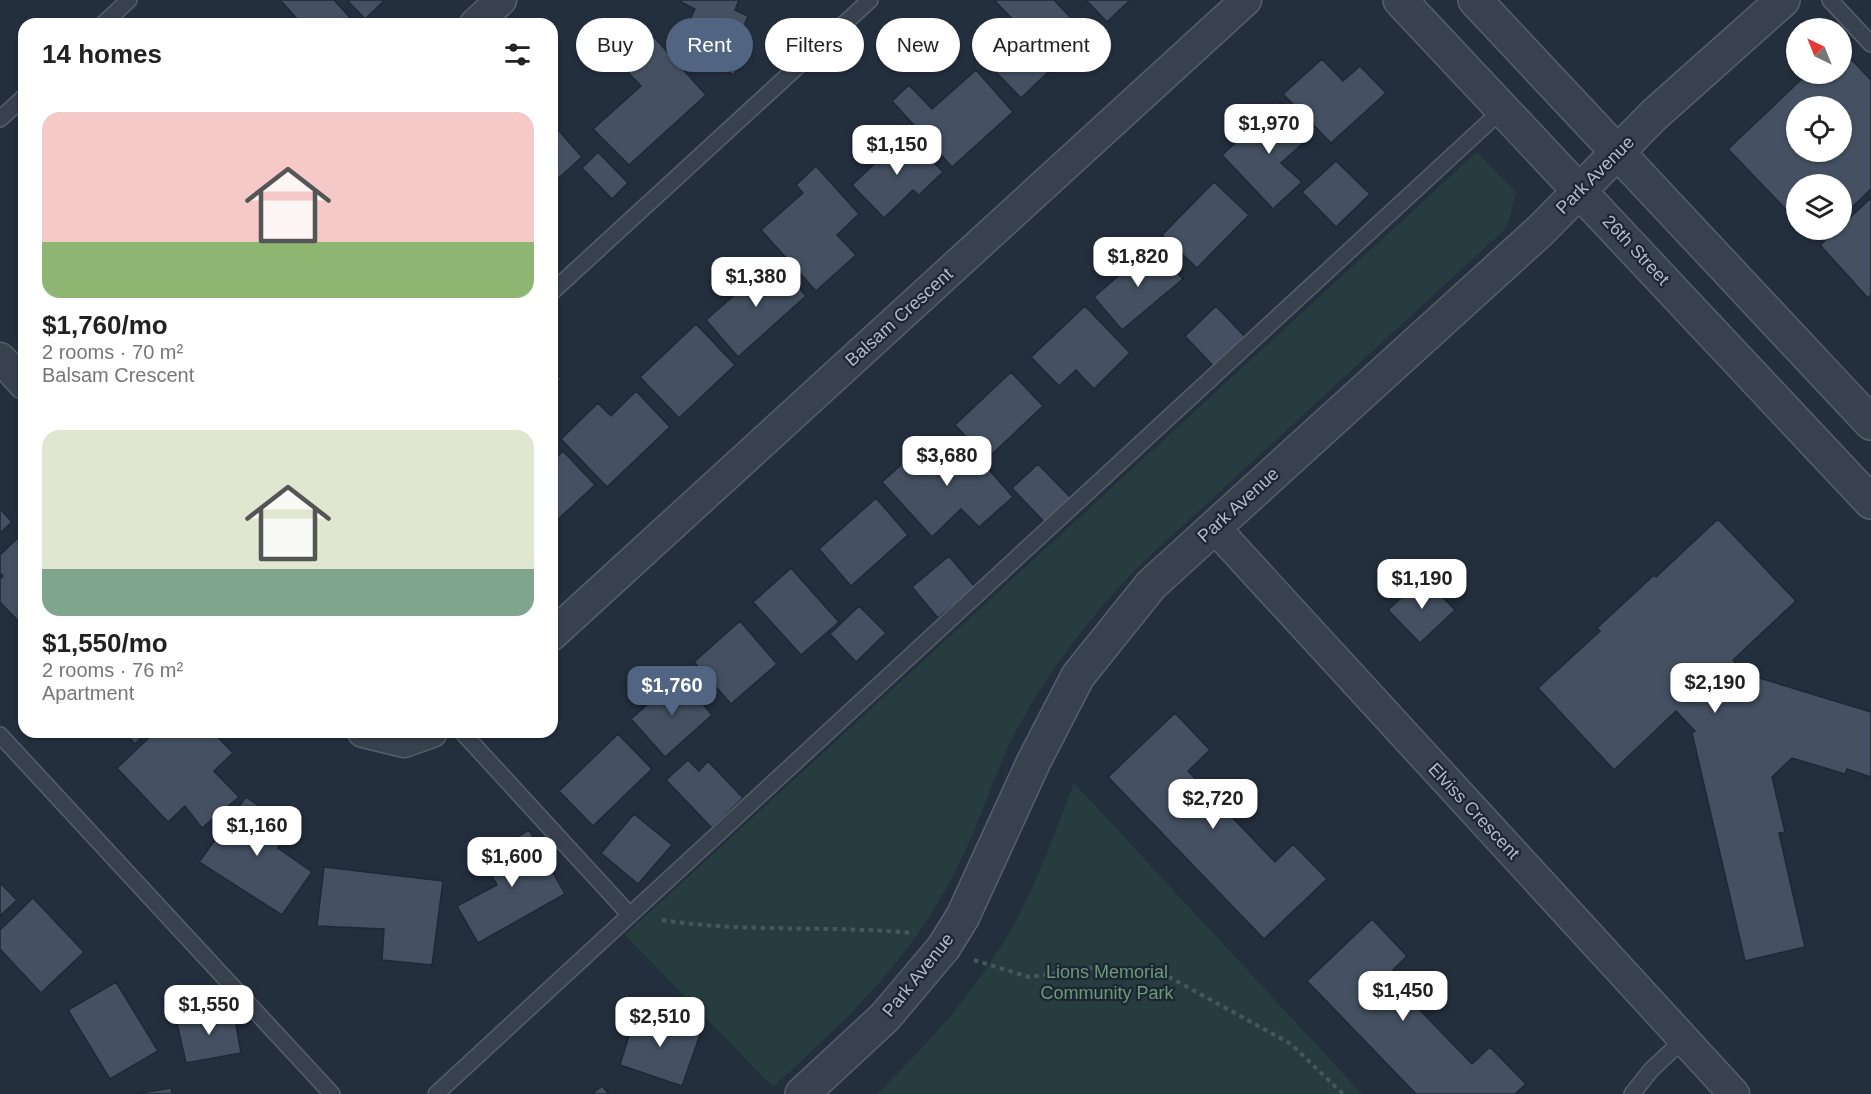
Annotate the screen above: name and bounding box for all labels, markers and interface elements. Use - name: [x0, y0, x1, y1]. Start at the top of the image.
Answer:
- chip: Buy: [576, 18, 654, 72]
- chip: Rent: [666, 18, 753, 72]
- chip: Filters: [765, 18, 864, 72]
- chip: New: [876, 18, 960, 72]
- chip: Apartment: [972, 18, 1111, 72]
- north arrow: [1786, 18, 1852, 84]
- map controls: [1786, 18, 1852, 240]
- icon: filters: [501, 38, 534, 71]
- text: 14 homes: [42, 39, 162, 69]
- button: locate: [1786, 96, 1852, 162]
- pin: $1,970: [1220, 104, 1318, 155]
- text: $1,970: [1238, 112, 1300, 134]
- pin: $1,150: [848, 125, 946, 176]
- street label: Park Avenue: [1552, 132, 1638, 218]
- text: $1,150: [866, 133, 928, 155]
- icon: home: [234, 151, 342, 259]
- button: layers: [1786, 174, 1852, 240]
- street label: 26th Street: [1599, 211, 1673, 289]
- pin: $1,820: [1089, 237, 1187, 288]
- text: $1,820: [1107, 245, 1169, 267]
- pin: $1,380: [707, 257, 805, 308]
- street label: Balsam Crescent: [841, 264, 957, 370]
- text: $1,380: [725, 265, 787, 287]
- text: $1,760/mo: [42, 310, 168, 340]
- text: 2 rooms · 70 m²: [42, 341, 183, 363]
- text: Balsam Crescent: [42, 364, 194, 386]
- pin: $3,680: [898, 436, 996, 487]
- text: $3,680: [916, 444, 978, 466]
- street label: Park Avenue: [1194, 464, 1282, 546]
- icon: home: [234, 469, 342, 577]
- pin: $1,190: [1373, 559, 1471, 610]
- text: $1,190: [1391, 567, 1453, 589]
- text: $1,550/mo: [42, 628, 168, 658]
- text: 2 rooms · 76 m²: [42, 659, 183, 681]
- pin: $2,190: [1666, 663, 1764, 714]
- pin: $1,760: [623, 666, 721, 717]
- text: $2,190: [1684, 671, 1746, 693]
- text: $1,760: [641, 674, 703, 696]
- text: Apartment: [42, 682, 134, 704]
- street label: Elviss Crescent: [1424, 759, 1524, 863]
- pin: $2,720: [1164, 779, 1262, 830]
- text: $2,720: [1182, 787, 1244, 809]
- pin: $1,160: [208, 806, 306, 857]
- text: $1,160: [226, 814, 288, 836]
- pin: $1,600: [463, 837, 561, 888]
- text: $1,600: [481, 845, 543, 867]
- street label: Park Avenue: [878, 929, 958, 1021]
- park label: Lions Memorial Community Park: [1040, 962, 1175, 1003]
- pin: $1,450: [1354, 971, 1452, 1022]
- text: $1,450: [1372, 979, 1434, 1001]
- pin: $1,550: [160, 985, 258, 1036]
- text: $1,550: [178, 993, 240, 1015]
- pin: $2,510: [611, 997, 709, 1048]
- text: $2,510: [629, 1005, 691, 1027]

